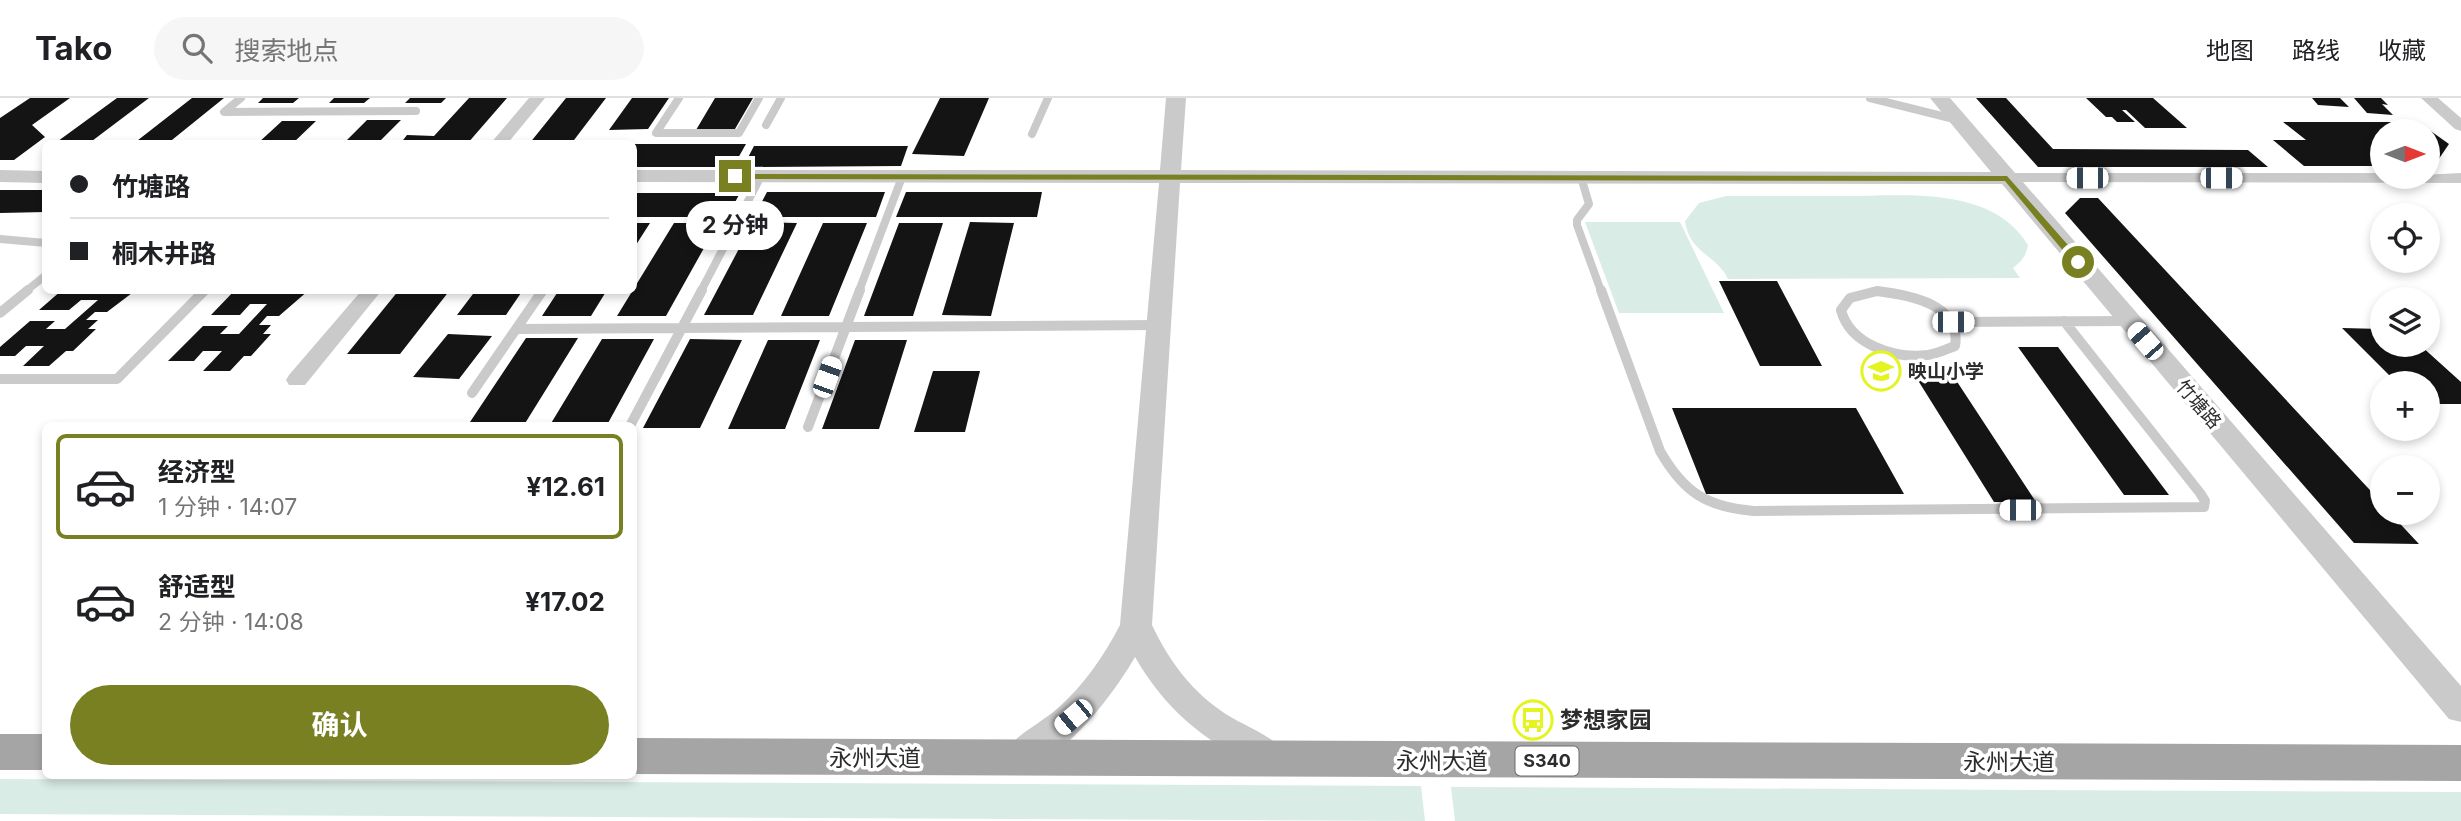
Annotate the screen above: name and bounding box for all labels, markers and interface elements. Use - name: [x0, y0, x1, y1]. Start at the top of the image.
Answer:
- search box: [154, 17, 644, 80]
- text: Tako: [35, 28, 112, 68]
- icon: search: [178, 29, 216, 67]
- text: 搜索地点: [234, 35, 338, 66]
- text: 地图: [2206, 36, 2254, 65]
- text: 路线: [2292, 36, 2340, 65]
- text: 收藏: [2378, 36, 2426, 65]
- north arrow: [2370, 119, 2440, 189]
- map controls: [2370, 119, 2440, 525]
- route end: [719, 160, 751, 192]
- car: [2067, 168, 2109, 189]
- car: [2201, 168, 2243, 189]
- text: 竹塘路: [112, 171, 190, 202]
- callout: 2 分钟: [686, 200, 784, 250]
- button: locate: [2370, 203, 2440, 273]
- text: 2 分钟: [702, 211, 768, 239]
- text: 桐木井路: [112, 238, 216, 269]
- route start: [2062, 246, 2094, 278]
- button: layers: [2370, 287, 2440, 357]
- car: [1933, 312, 1975, 333]
- car: [2124, 318, 2167, 364]
- school or university icon: 映山小学: [1860, 350, 1902, 392]
- car: [810, 354, 845, 400]
- place label: 映山小学: [1908, 360, 1984, 383]
- button: +: [2370, 371, 2440, 441]
- street label: 竹塘路: [2171, 375, 2226, 433]
- icon: car: [74, 455, 137, 518]
- button: −: [2370, 455, 2440, 525]
- text: 经济型: [158, 456, 236, 487]
- text: ¥12.61: [527, 471, 605, 502]
- text: 1 分钟 · 14:07: [158, 493, 297, 521]
- car: [2000, 500, 2042, 521]
- icon: car: [74, 570, 137, 633]
- text: 舒适型: [158, 571, 236, 602]
- text: ¥17.02: [525, 586, 605, 617]
- text: 2 分钟 · 14:08: [158, 608, 304, 636]
- button: 确认: [70, 685, 609, 765]
- car: [1051, 695, 1096, 739]
- bus stop icon: 梦想家园: [1512, 699, 1554, 741]
- place label: 梦想家园: [1560, 706, 1652, 734]
- street label: 永州大道: [829, 744, 921, 772]
- road number: S340: [1516, 746, 1578, 776]
- street label: 永州大道: [1396, 747, 1488, 775]
- street label: 永州大道: [1963, 748, 2055, 776]

